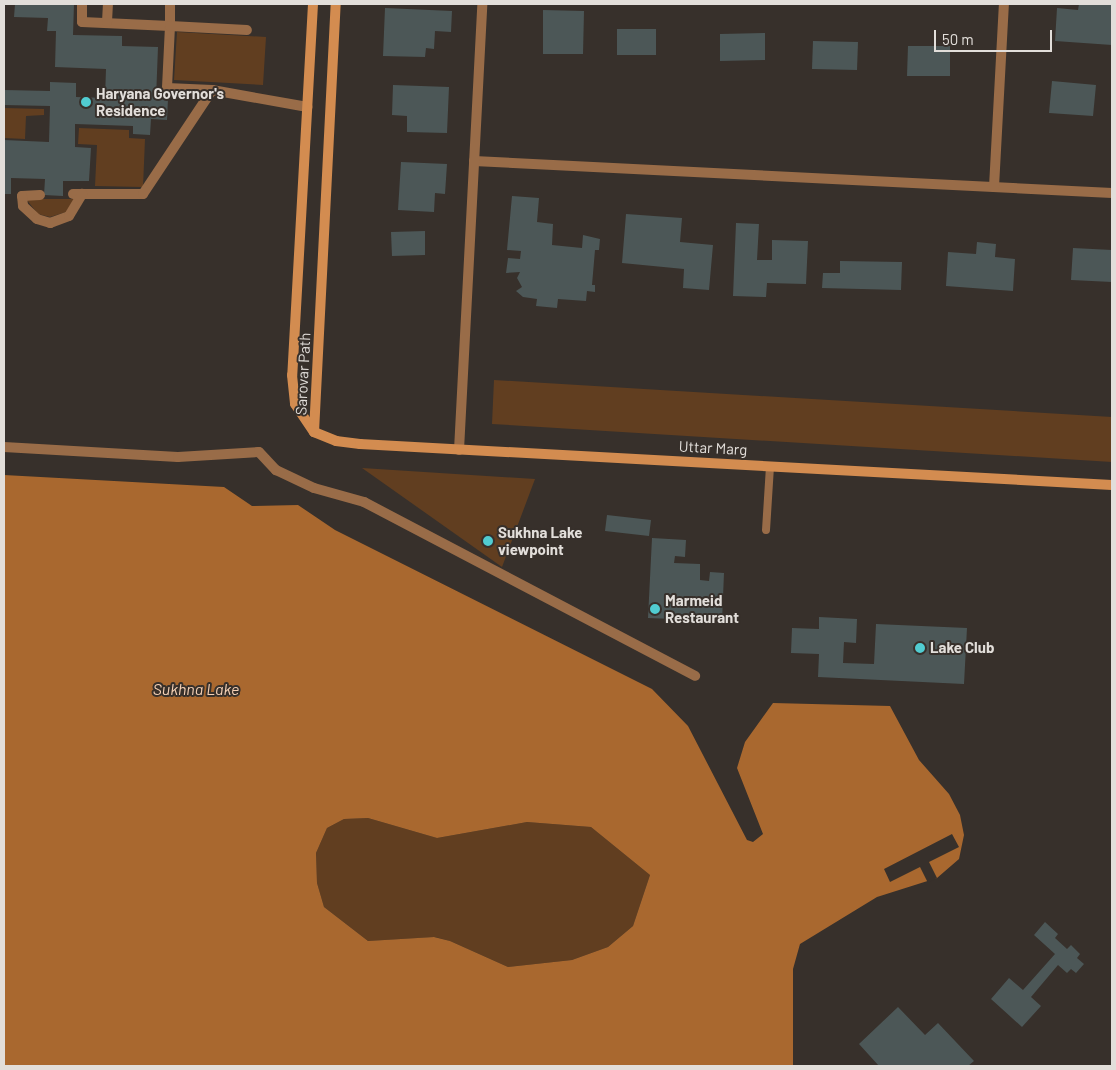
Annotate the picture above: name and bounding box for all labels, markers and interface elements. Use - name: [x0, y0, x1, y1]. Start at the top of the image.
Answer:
- scale bar: [936, 20, 1054, 52]
- text: 50 m: [942, 30, 974, 48]
- place label: Haryana Governor's Residence: [96, 84, 224, 119]
- marker: Haryana Governor's Residence: [80, 96, 92, 108]
- street label: Sarovar Path: [292, 332, 314, 416]
- street label: Uttar Marg: [678, 437, 748, 459]
- place label: Sukhna Lake viewpoint: [498, 523, 582, 558]
- marker: Sukhna Lake viewpoint: [482, 535, 494, 547]
- place label: Marmeid Restaurant: [665, 591, 739, 626]
- marker: Marmeid Restaurant: [649, 603, 661, 615]
- place label: Lake Club: [930, 639, 994, 657]
- marker: Lake Club: [914, 642, 926, 654]
- water label: Sukhna Lake: [153, 679, 239, 699]

